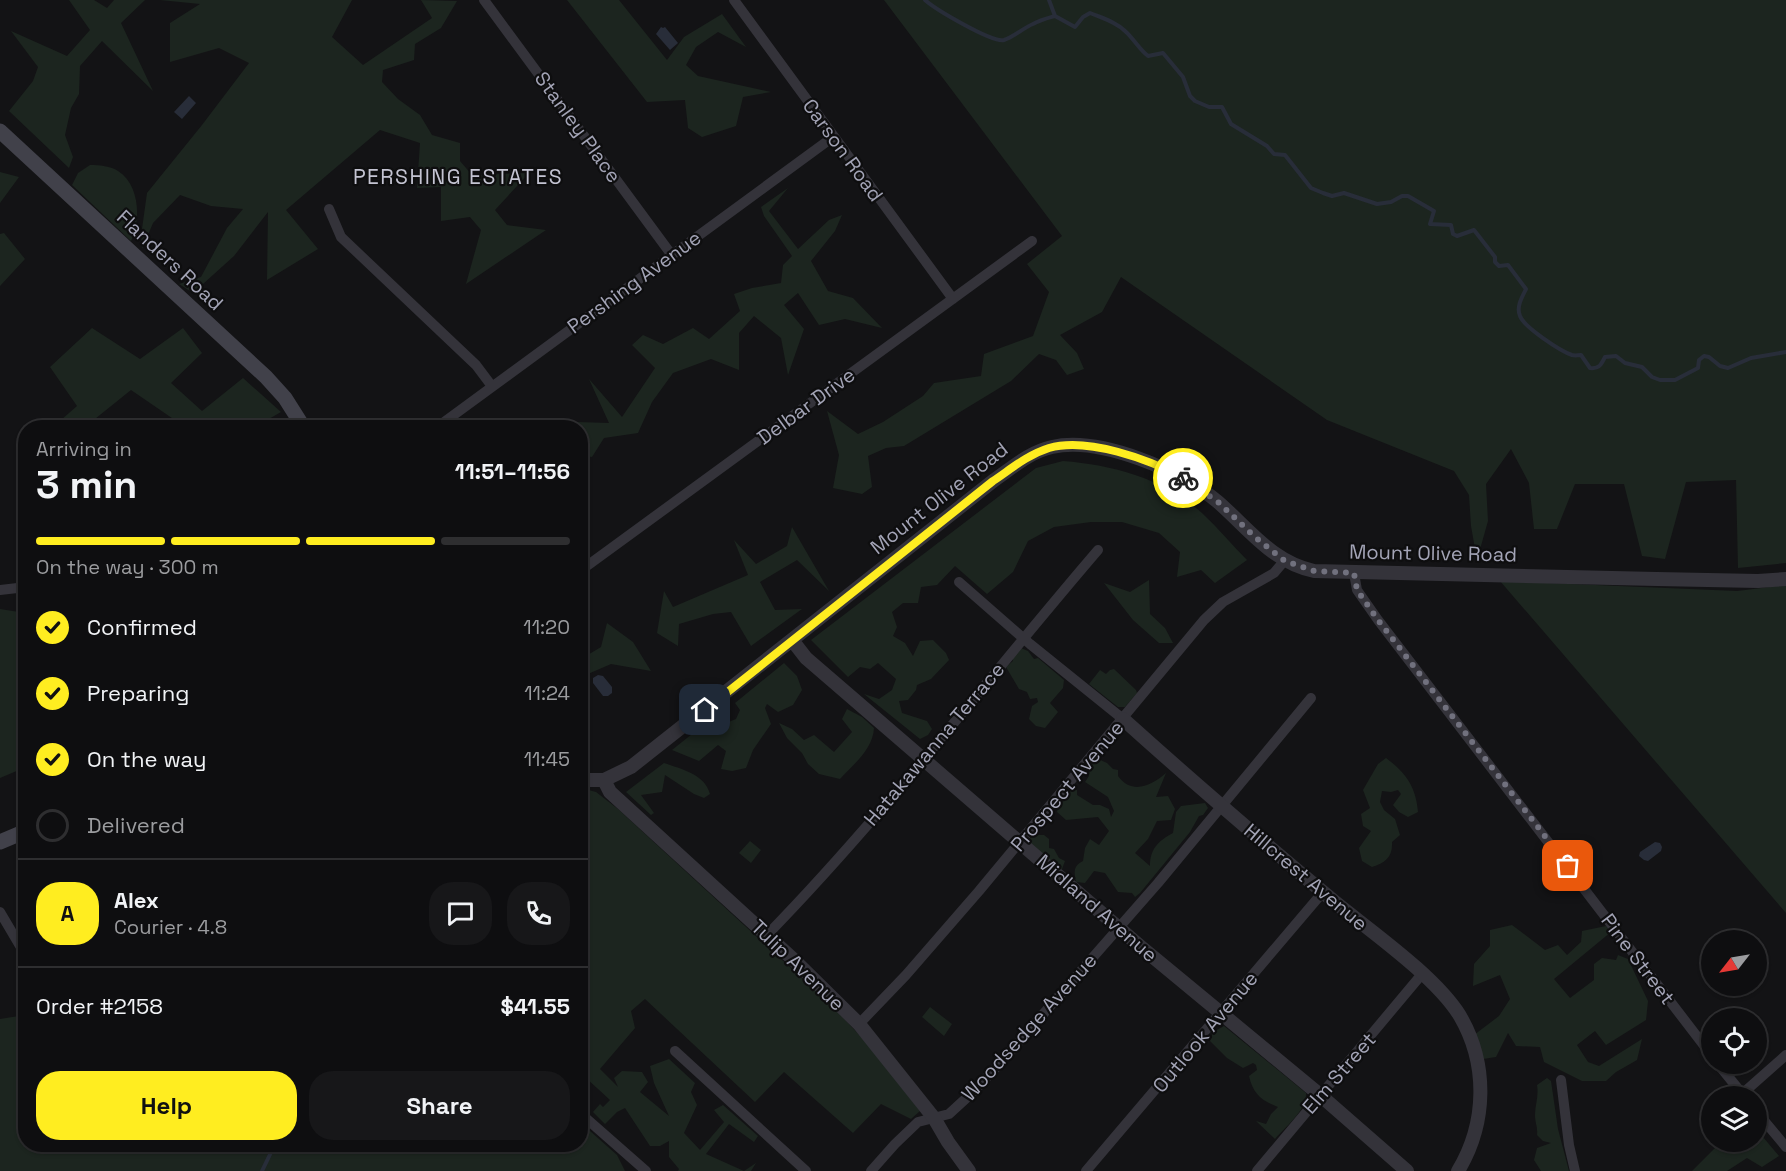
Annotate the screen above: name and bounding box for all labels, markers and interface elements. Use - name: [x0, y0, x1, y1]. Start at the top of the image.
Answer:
- street label: Stanley Place: [529, 66, 627, 188]
- street label: Carson Road: [797, 93, 889, 207]
- district label: PERSHING ESTATES: [353, 163, 563, 190]
- street label: Flanders Road: [111, 204, 229, 316]
- street label: Pershing Avenue: [562, 225, 706, 339]
- street label: Delbar Drive: [752, 362, 860, 450]
- text: Arriving in: [36, 436, 132, 462]
- street label: Mount Olive Road: [865, 436, 1013, 560]
- courier: [1153, 448, 1213, 508]
- text: 11:51–11:56: [455, 457, 570, 485]
- text: 3 min: [36, 460, 137, 509]
- icon: bike: [1167, 462, 1200, 495]
- street label: Mount Olive Road: [1349, 539, 1517, 567]
- text: On the way · 300 m: [36, 554, 219, 580]
- icon: check: [36, 611, 69, 644]
- text: Confirmed: [87, 613, 197, 641]
- text: 11:20: [523, 614, 570, 640]
- street label: Hatakawanna Terrace: [858, 657, 1010, 831]
- icon: check: [36, 677, 69, 710]
- text: Preparing: [87, 679, 189, 707]
- text: 11:24: [524, 680, 570, 706]
- pin: [679, 684, 730, 735]
- icon: home: [688, 693, 721, 726]
- street label: Prospect Avenue: [1005, 715, 1129, 857]
- icon: check: [36, 743, 69, 776]
- text: On the way: [87, 745, 206, 773]
- text: 11:45: [524, 746, 570, 772]
- text: Delivered: [87, 811, 185, 839]
- street label: Hillcrest Avenue: [1239, 818, 1373, 936]
- pin: [1542, 840, 1593, 891]
- street label: Midland Avenue: [1031, 848, 1163, 968]
- icon: bag: [1551, 849, 1584, 882]
- button: chat: [429, 882, 492, 945]
- button: phone: [507, 882, 570, 945]
- text: Alex: [114, 886, 159, 914]
- text: A: [61, 899, 74, 927]
- street label: Pine Street: [1595, 908, 1681, 1010]
- text: Courier · 4.8: [114, 914, 227, 940]
- street label: Tulip Avenue: [746, 914, 850, 1016]
- north arrow: [1701, 930, 1767, 996]
- map controls: [1701, 930, 1767, 1152]
- street label: Woodsedge Avenue: [956, 948, 1102, 1106]
- street label: Outlook Avenue: [1147, 966, 1263, 1098]
- text: Order #2158: [36, 992, 163, 1020]
- text: $41.55: [501, 992, 570, 1020]
- button: locate: [1701, 1008, 1767, 1074]
- street label: Elm Street: [1297, 1027, 1381, 1119]
- button: Help: [36, 1071, 297, 1140]
- button: Share: [309, 1071, 570, 1140]
- button: layers: [1701, 1086, 1767, 1152]

